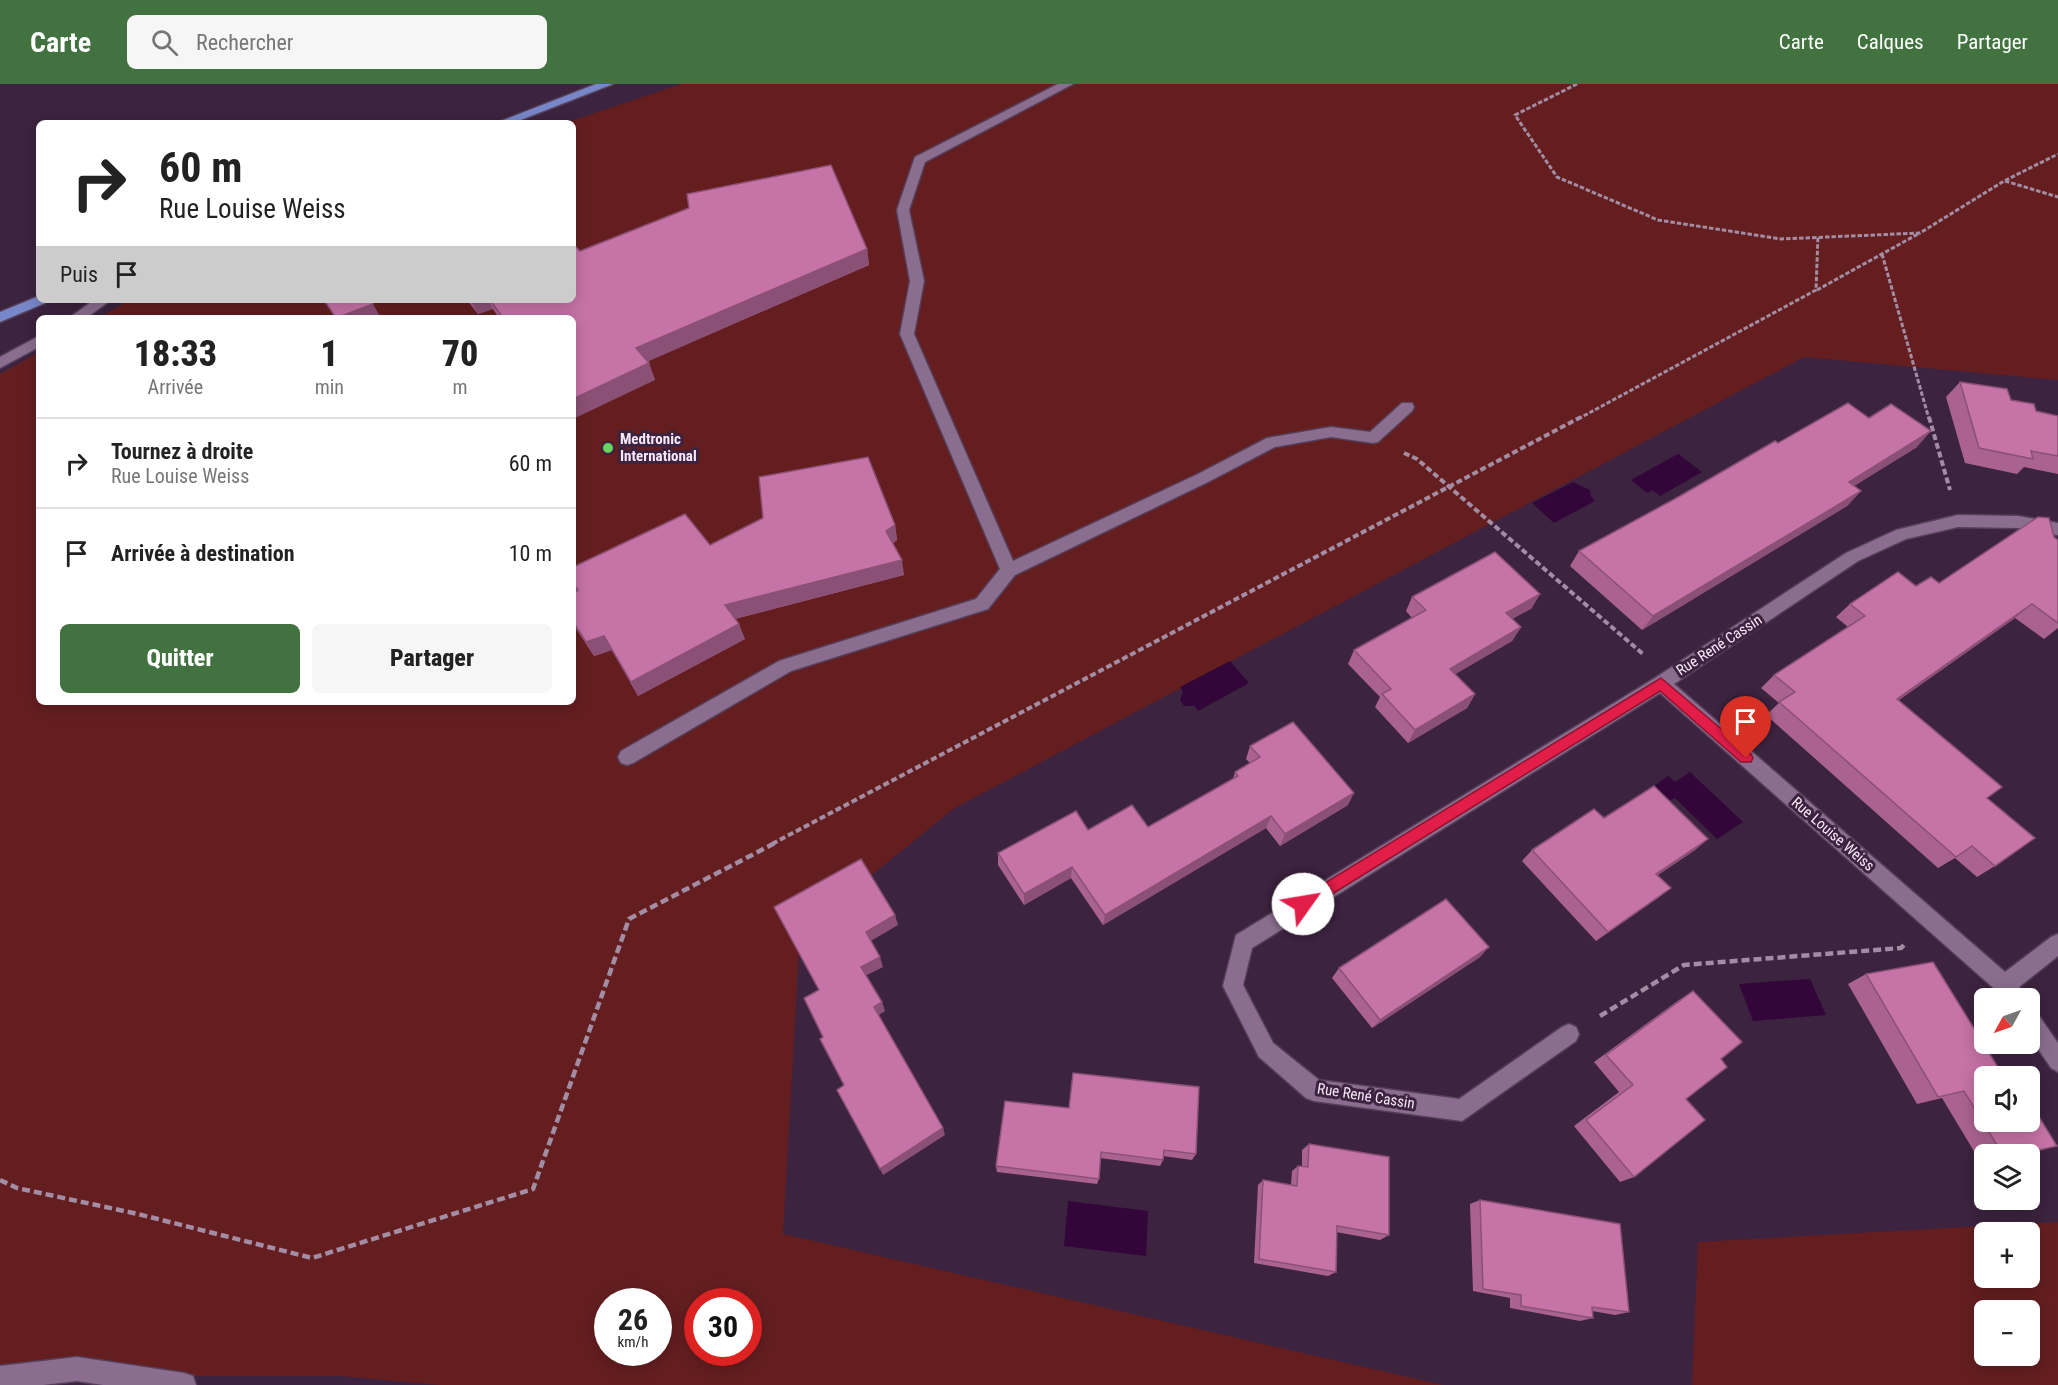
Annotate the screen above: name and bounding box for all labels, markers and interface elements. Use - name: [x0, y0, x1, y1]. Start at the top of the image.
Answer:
- search box: [127, 15, 547, 69]
- text: Carte: [30, 26, 91, 59]
- icon: search: [148, 26, 181, 59]
- text: Rechercher: [196, 30, 293, 55]
- text: Carte: [1779, 30, 1824, 54]
- text: Calques: [1857, 30, 1924, 54]
- text: Partager: [1957, 30, 2028, 54]
- text: 60 m: [159, 143, 242, 192]
- icon: right: [60, 144, 138, 222]
- text: Rue Louise Weiss: [159, 193, 346, 225]
- icon: arrive: [110, 258, 143, 291]
- text: Puis: [60, 262, 98, 287]
- text: 18:33: [134, 333, 217, 375]
- text: 1: [320, 333, 339, 375]
- text: 70: [442, 333, 478, 375]
- text: Arrivée: [148, 375, 203, 399]
- text: min: [315, 375, 344, 399]
- text: m: [452, 375, 468, 399]
- place label: Medtronic International: [620, 430, 697, 465]
- text: Tournez à droite: [111, 439, 253, 464]
- marker: Medtronic International: [601, 441, 615, 455]
- icon: right: [60, 447, 93, 480]
- text: 60 m: [509, 451, 552, 476]
- text: Rue Louise Weiss: [111, 464, 249, 488]
- icon: arrive: [60, 537, 93, 570]
- text: Arrivée à destination: [111, 541, 295, 566]
- text: 10 m: [509, 541, 552, 566]
- street label: Rue René Cassin: [1673, 611, 1765, 679]
- button: Quitter: [60, 624, 300, 693]
- button: Partager: [312, 624, 552, 693]
- pin: [1720, 696, 1771, 758]
- icon: arrive: [1729, 705, 1762, 738]
- street label: Rue Louise Weiss: [1788, 793, 1878, 875]
- position arrow: [1271, 872, 1335, 936]
- north arrow: [1974, 988, 2040, 1054]
- map controls: [1974, 988, 2040, 1366]
- button: sound: [1974, 1066, 2040, 1132]
- street label: Rue René Cassin: [1316, 1079, 1416, 1113]
- button: layers: [1974, 1144, 2040, 1210]
- button: +: [1974, 1222, 2040, 1288]
- speed limit sign: 30: [684, 1288, 762, 1366]
- button: −: [1974, 1300, 2040, 1366]
- text: 26: [618, 1302, 648, 1337]
- text: km/h: [618, 1333, 648, 1351]

